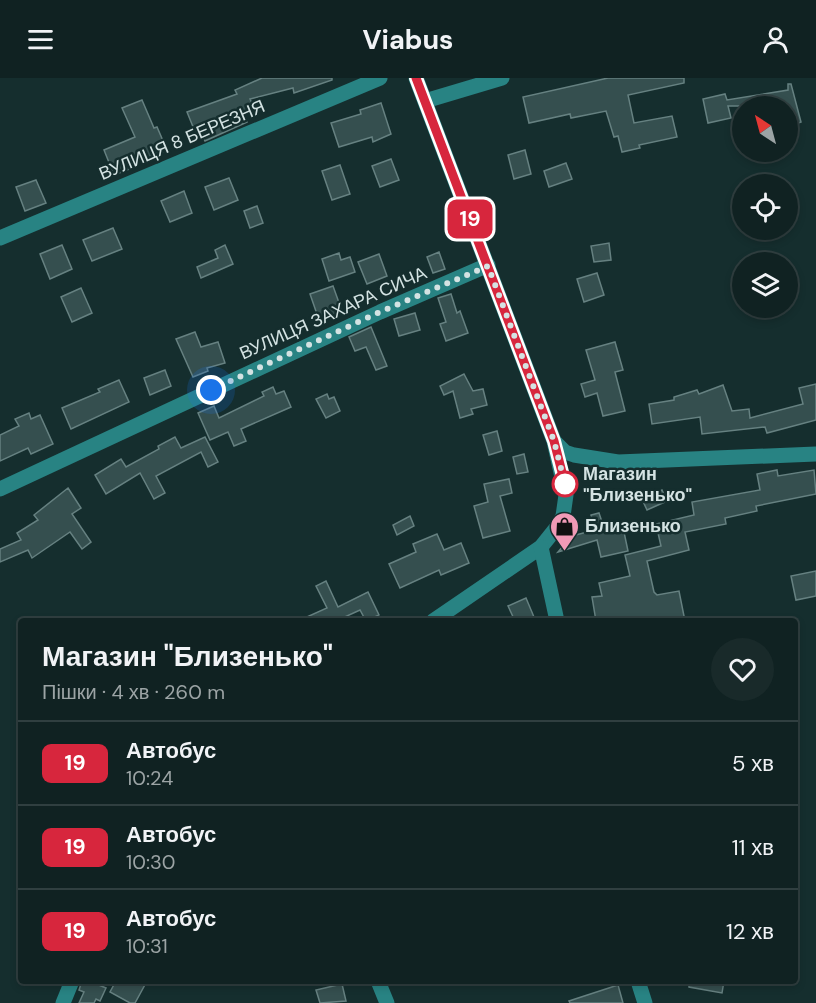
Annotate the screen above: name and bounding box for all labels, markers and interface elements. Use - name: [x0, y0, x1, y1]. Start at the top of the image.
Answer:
- text: Viabus: [363, 22, 453, 57]
- icon: menu: [24, 23, 57, 56]
- icon: person: [759, 23, 792, 56]
- street label: ВУЛИЦЯ 8 БЕРЕЗНЯ: [95, 94, 269, 186]
- north arrow: [732, 96, 798, 162]
- map controls: [732, 96, 798, 318]
- button: locate: [732, 174, 798, 240]
- line badge: 19: [443, 200, 497, 238]
- text: 19: [460, 205, 480, 233]
- button: layers: [732, 252, 798, 318]
- street label: ВУЛИЦЯ ЗАХАРА СИЧА: [236, 261, 430, 365]
- your location: [196, 375, 226, 405]
- place label: Магазин "Близенько": [583, 462, 692, 507]
- marker: Магазин "Близенько": [552, 471, 578, 497]
- shop icon: Близенько: [548, 510, 580, 552]
- place label: Близенько: [585, 514, 681, 538]
- text: Магазин "Близенько": [42, 638, 333, 675]
- button: heart: [711, 638, 774, 701]
- text: Пішки · 4 хв · 260 m: [42, 679, 225, 705]
- text: Автобус: [126, 736, 216, 765]
- text: 19: [65, 749, 85, 777]
- text: 5 хв: [732, 749, 774, 778]
- text: 10:24: [126, 765, 173, 791]
- text: Автобус: [126, 820, 216, 849]
- text: 19: [65, 833, 85, 861]
- text: 11 хв: [732, 833, 774, 862]
- text: 10:30: [126, 849, 175, 875]
- text: Автобус: [126, 904, 216, 933]
- text: 19: [65, 917, 85, 945]
- text: 12 хв: [726, 917, 774, 946]
- text: 10:31: [126, 933, 168, 959]

